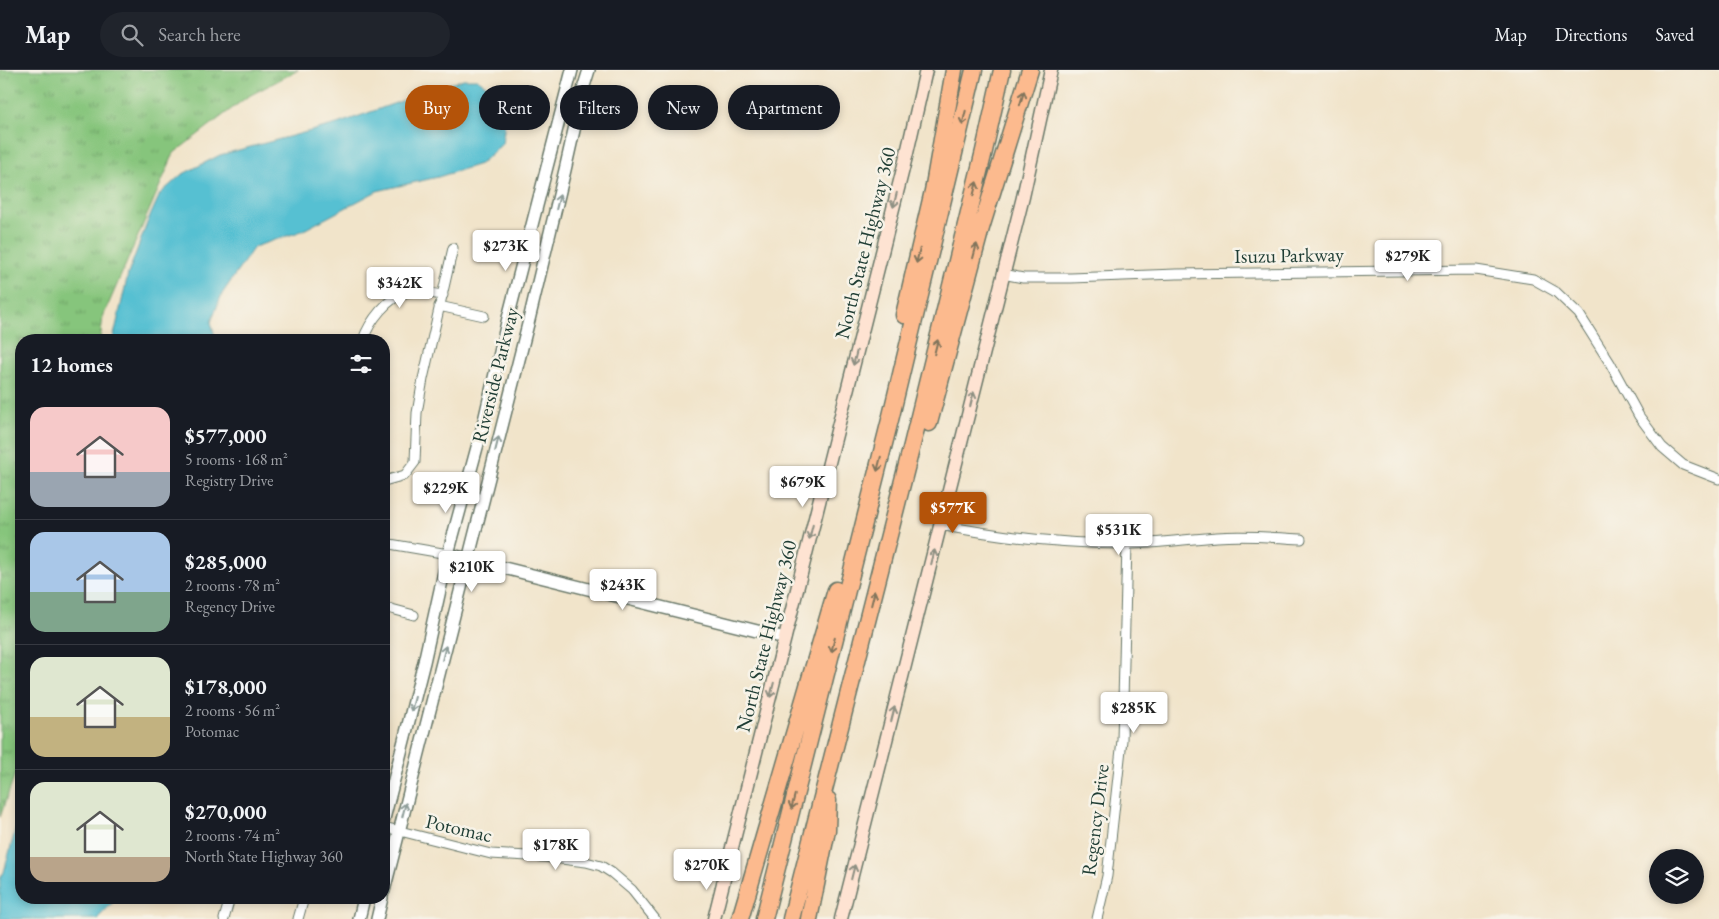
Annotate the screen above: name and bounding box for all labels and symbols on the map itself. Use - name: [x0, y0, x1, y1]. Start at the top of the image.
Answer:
- one-way arrow: [1017, 90, 1027, 106]
- one-way arrow: [959, 109, 968, 125]
- street label: North State Highway 360: [829, 144, 902, 342]
- one-way arrow: [971, 182, 980, 198]
- one-way arrow: [890, 192, 899, 208]
- one-way arrow: [553, 194, 563, 210]
- pin: $273K: [471, 230, 541, 272]
- pin: $279K: [1373, 240, 1443, 282]
- street label: Isuzu Parkway: [1234, 241, 1344, 269]
- one-way arrow: [970, 243, 980, 259]
- one-way arrow: [913, 247, 922, 263]
- pin: $342K: [365, 266, 435, 309]
- street label: Riverside Parkway: [466, 304, 525, 446]
- one-way arrow: [932, 339, 941, 355]
- one-way arrow: [850, 349, 859, 365]
- one-way arrow: [968, 391, 977, 407]
- one-way arrow: [493, 437, 502, 453]
- one-way arrow: [874, 455, 883, 471]
- pin: $679K: [768, 466, 838, 508]
- pin: $229K: [411, 472, 481, 514]
- pin: $577K: [918, 492, 988, 534]
- pin: $531K: [1084, 514, 1154, 556]
- one-way arrow: [806, 524, 816, 540]
- street label: North State Highway 360: [730, 537, 803, 735]
- one-way arrow: [929, 549, 938, 565]
- pin: $210K: [437, 550, 507, 593]
- pin: $243K: [588, 568, 658, 611]
- one-way arrow: [869, 590, 878, 606]
- one-way arrow: [828, 636, 837, 652]
- one-way arrow: [440, 645, 449, 661]
- one-way arrow: [767, 682, 776, 698]
- pin: $285K: [1099, 692, 1169, 734]
- one-way arrow: [408, 695, 418, 711]
- one-way arrow: [889, 707, 898, 723]
- street label: Regency Drive: [1075, 762, 1115, 877]
- one-way arrow: [788, 794, 797, 810]
- one-way arrow: [400, 803, 409, 819]
- street label: Potomac: [423, 808, 495, 848]
- pin: $178K: [521, 828, 591, 871]
- pin: $270K: [672, 848, 742, 891]
- one-way arrow: [849, 864, 858, 880]

